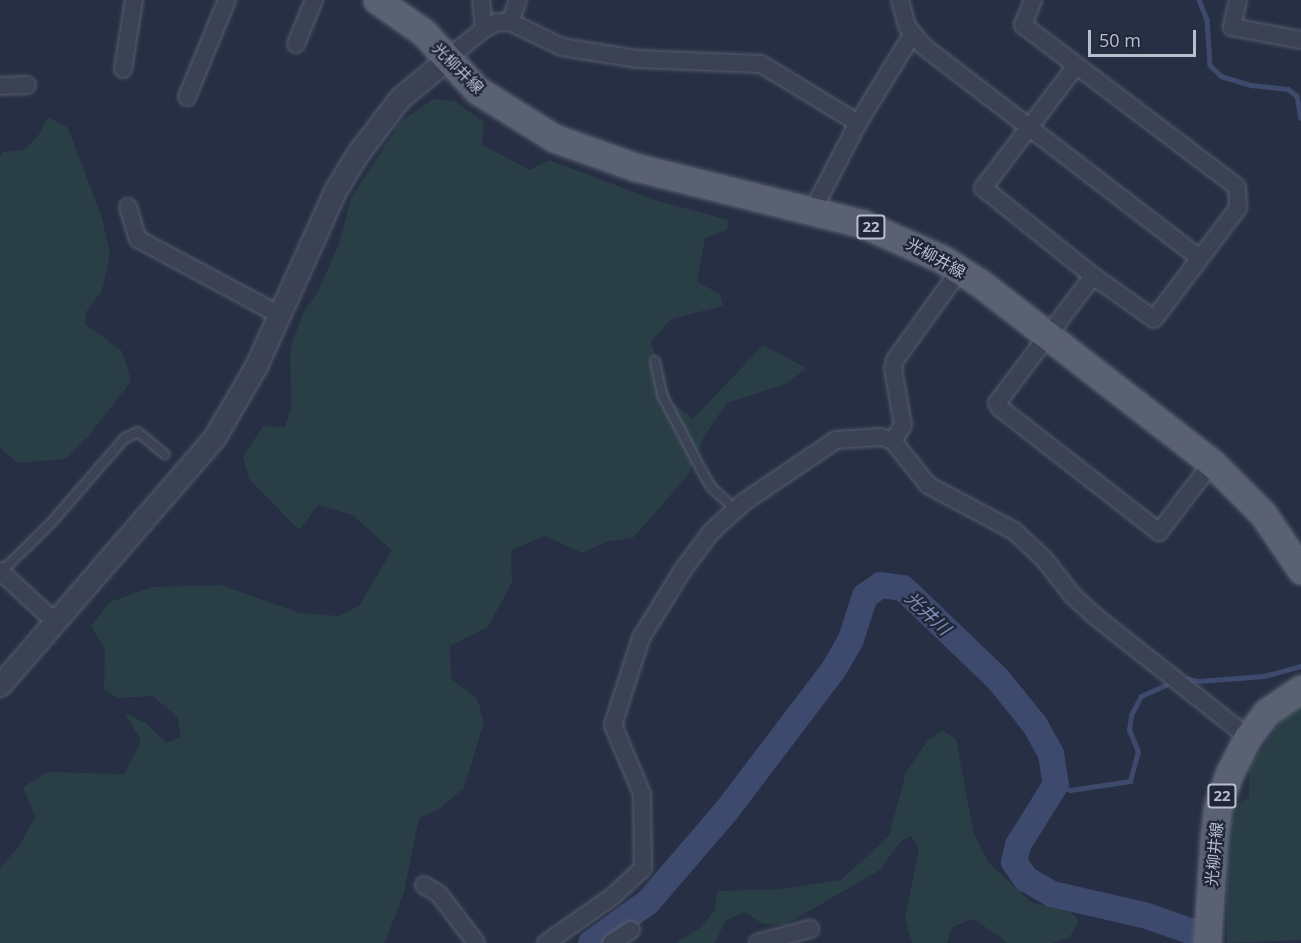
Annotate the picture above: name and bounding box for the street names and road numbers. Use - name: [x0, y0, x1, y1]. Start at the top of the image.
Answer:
- street label: 光柳井線: [429, 39, 487, 97]
- road number: 22: [856, 215, 886, 239]
- street label: 光柳井線: [903, 234, 969, 282]
- road number: 22: [1207, 784, 1237, 808]
- street label: 光柳井線: [1202, 821, 1226, 887]

